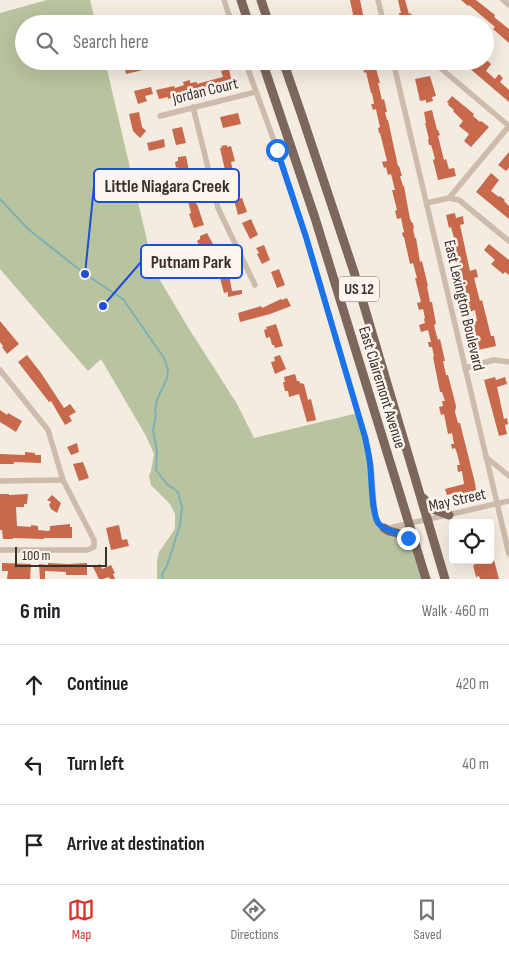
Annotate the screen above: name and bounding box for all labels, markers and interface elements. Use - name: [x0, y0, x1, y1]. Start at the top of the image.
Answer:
- search box: [15, 15, 494, 70]
- icon: search: [33, 29, 61, 57]
- text: Search here: [73, 31, 149, 54]
- street label: Jordan Court: [170, 74, 240, 109]
- route start: [266, 139, 289, 162]
- callout: Little Niagara Creek: [94, 169, 239, 202]
- text: Little Niagara Creek: [104, 176, 230, 197]
- street label: East Lexington Boulevard: [439, 238, 488, 373]
- callout: Putnam Park: [141, 245, 242, 278]
- text: Putnam Park: [151, 252, 232, 273]
- road number: US 12: [339, 276, 379, 302]
- street label: East Clairemont Avenue: [354, 324, 409, 451]
- street label: May Street: [427, 485, 488, 516]
- map controls: [449, 519, 494, 564]
- button: locate: [449, 519, 494, 564]
- route end: [397, 527, 420, 550]
- scale bar: [15, 544, 108, 567]
- text: 100 m: [22, 547, 51, 564]
- text: 6 min: [20, 599, 61, 624]
- text: Walk · 460 m: [422, 602, 489, 621]
- icon: ahead: [20, 671, 48, 699]
- text: Continue: [67, 673, 128, 696]
- text: 420 m: [456, 675, 489, 694]
- icon: left: [20, 751, 48, 779]
- text: Turn left: [67, 753, 124, 776]
- text: 40 m: [462, 755, 489, 774]
- icon: arrive: [20, 831, 48, 859]
- text: Arrive at destination: [67, 833, 205, 856]
- tab: Map: [67, 896, 95, 943]
- tab: Directions: [230, 896, 279, 943]
- tab: Saved: [413, 896, 442, 943]

